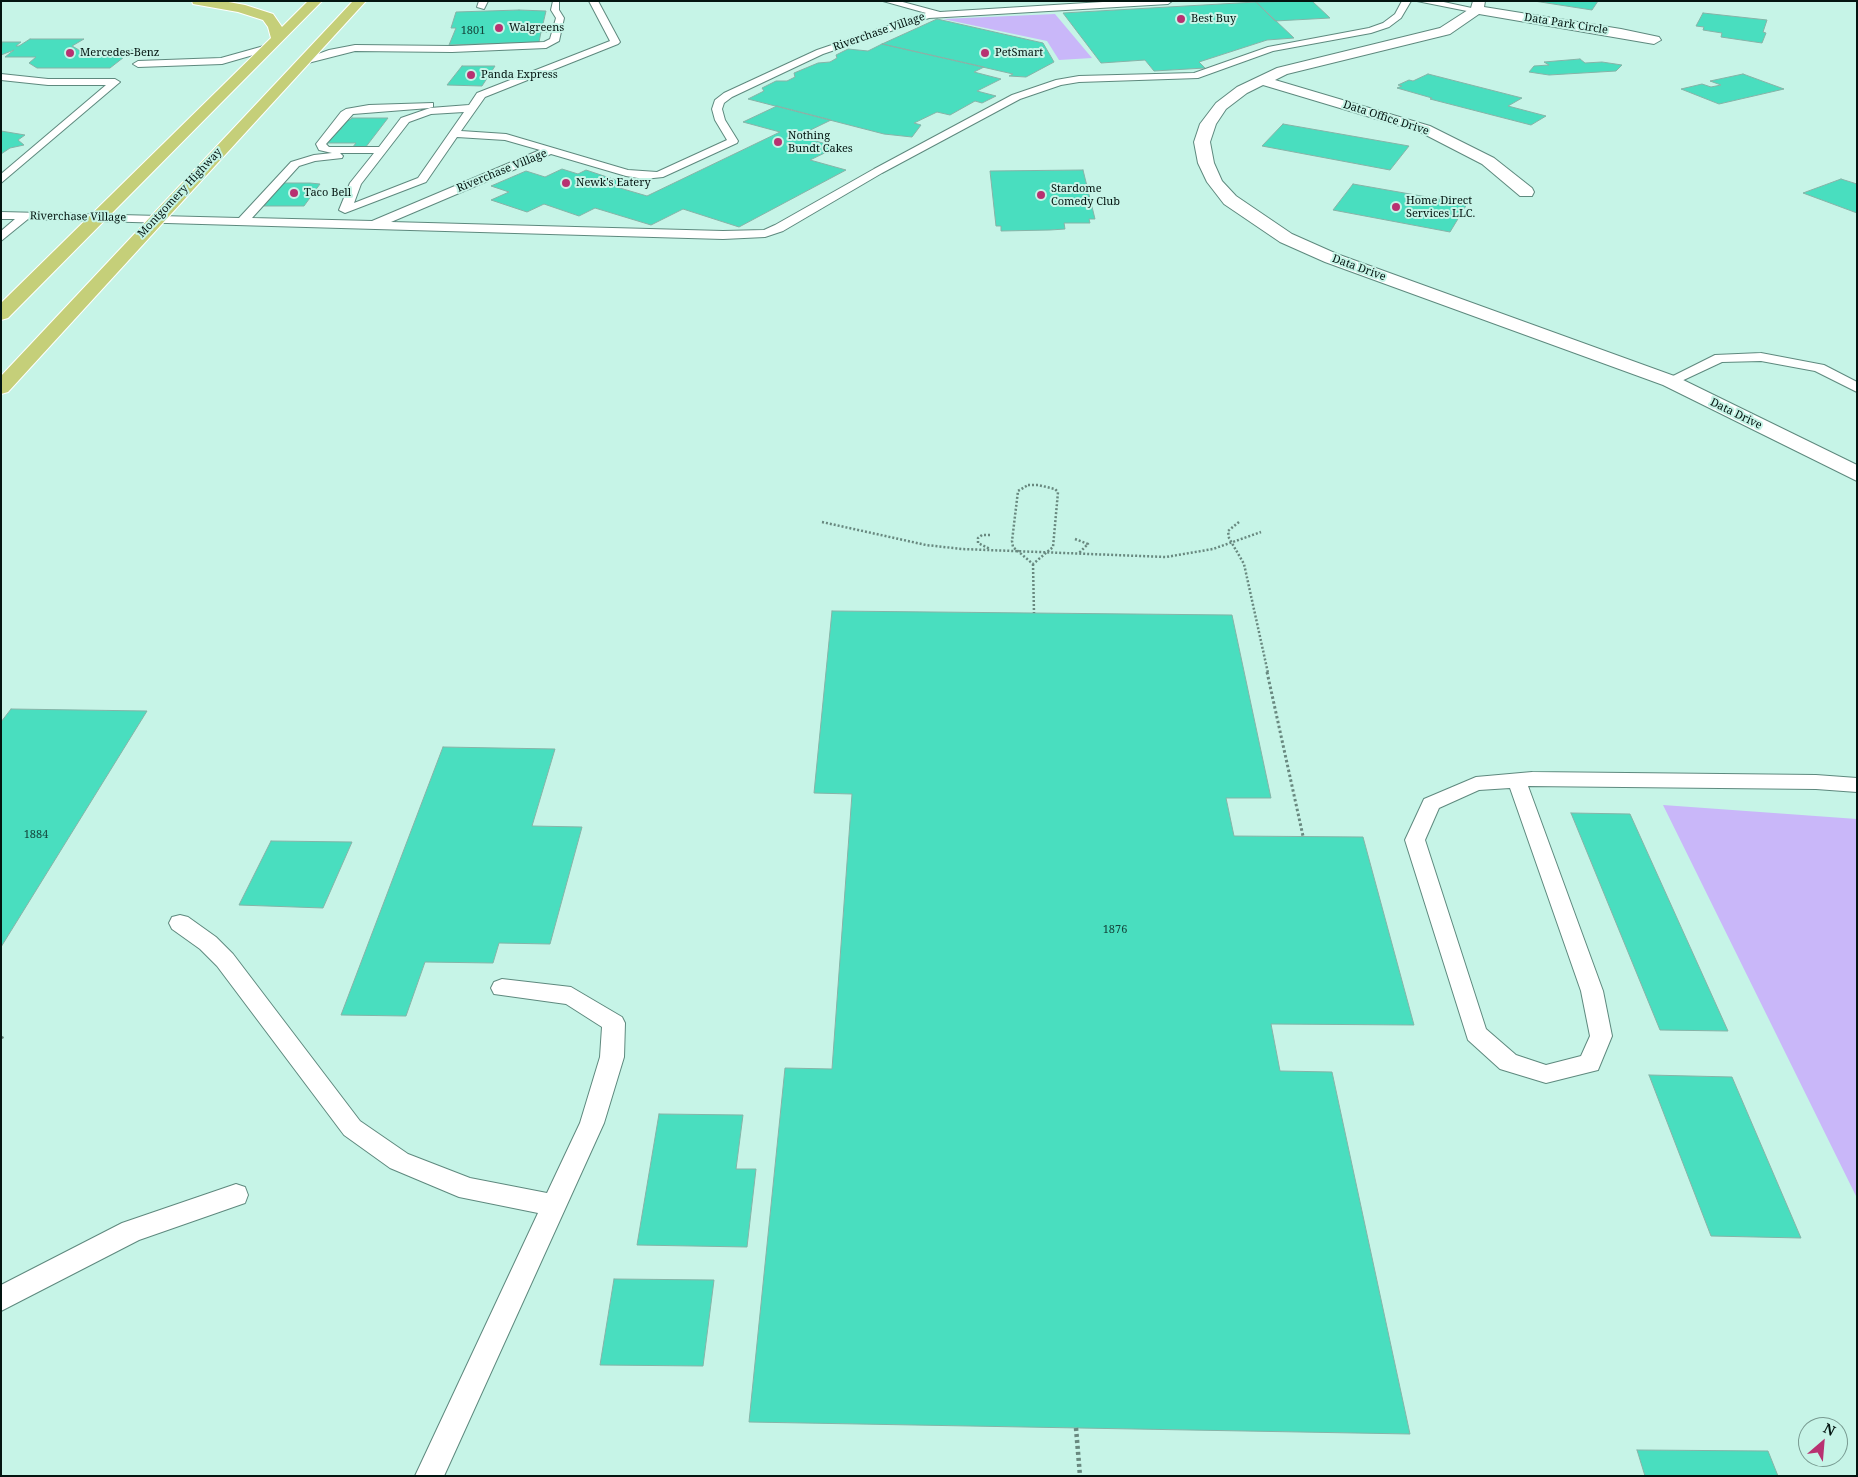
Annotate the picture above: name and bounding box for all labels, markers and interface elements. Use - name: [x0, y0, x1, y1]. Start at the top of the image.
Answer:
- street label: Riverchase Village: [831, 10, 927, 54]
- street label: Data Park Circle: [1523, 11, 1609, 37]
- place label: Best Buy: [1191, 12, 1236, 26]
- marker: Best Buy: [1175, 13, 1187, 25]
- place label: Walgreens: [509, 21, 564, 35]
- marker: Walgreens: [493, 22, 505, 34]
- house number: 1801: [461, 24, 485, 38]
- place label: Mercedes-Benz: [80, 46, 159, 60]
- place label: PetSmart: [995, 46, 1043, 60]
- marker: Mercedes-Benz: [64, 47, 76, 59]
- marker: PetSmart: [979, 47, 991, 59]
- place label: Panda Express: [481, 68, 558, 82]
- marker: Panda Express: [465, 69, 477, 81]
- street label: Data Office Drive: [1341, 98, 1431, 138]
- place label: Nothing Bundt Cakes: [788, 129, 853, 155]
- marker: Nothing Bundt Cakes: [772, 136, 784, 148]
- street label: Montgomery Highway: [135, 146, 225, 240]
- street label: Riverchase Village: [455, 147, 549, 195]
- place label: Newk's Eatery: [576, 176, 651, 190]
- marker: Newk's Eatery: [560, 177, 572, 189]
- place label: Stardome Comedy Club: [1051, 182, 1120, 208]
- place label: Taco Bell: [304, 186, 351, 200]
- marker: Taco Bell: [288, 187, 300, 199]
- marker: Stardome Comedy Club: [1035, 189, 1047, 201]
- place label: Home Direct Services LLC.: [1406, 194, 1475, 220]
- marker: Home Direct Services LLC.: [1390, 201, 1402, 213]
- street label: Riverchase Village: [30, 210, 126, 224]
- street label: Data Drive: [1330, 252, 1388, 284]
- street label: Data Drive: [1708, 396, 1764, 432]
- house number: 1884: [24, 828, 48, 842]
- house number: 1876: [1103, 923, 1127, 937]
- north arrow: [1798, 1417, 1848, 1467]
- text: N: [1820, 1418, 1839, 1440]

